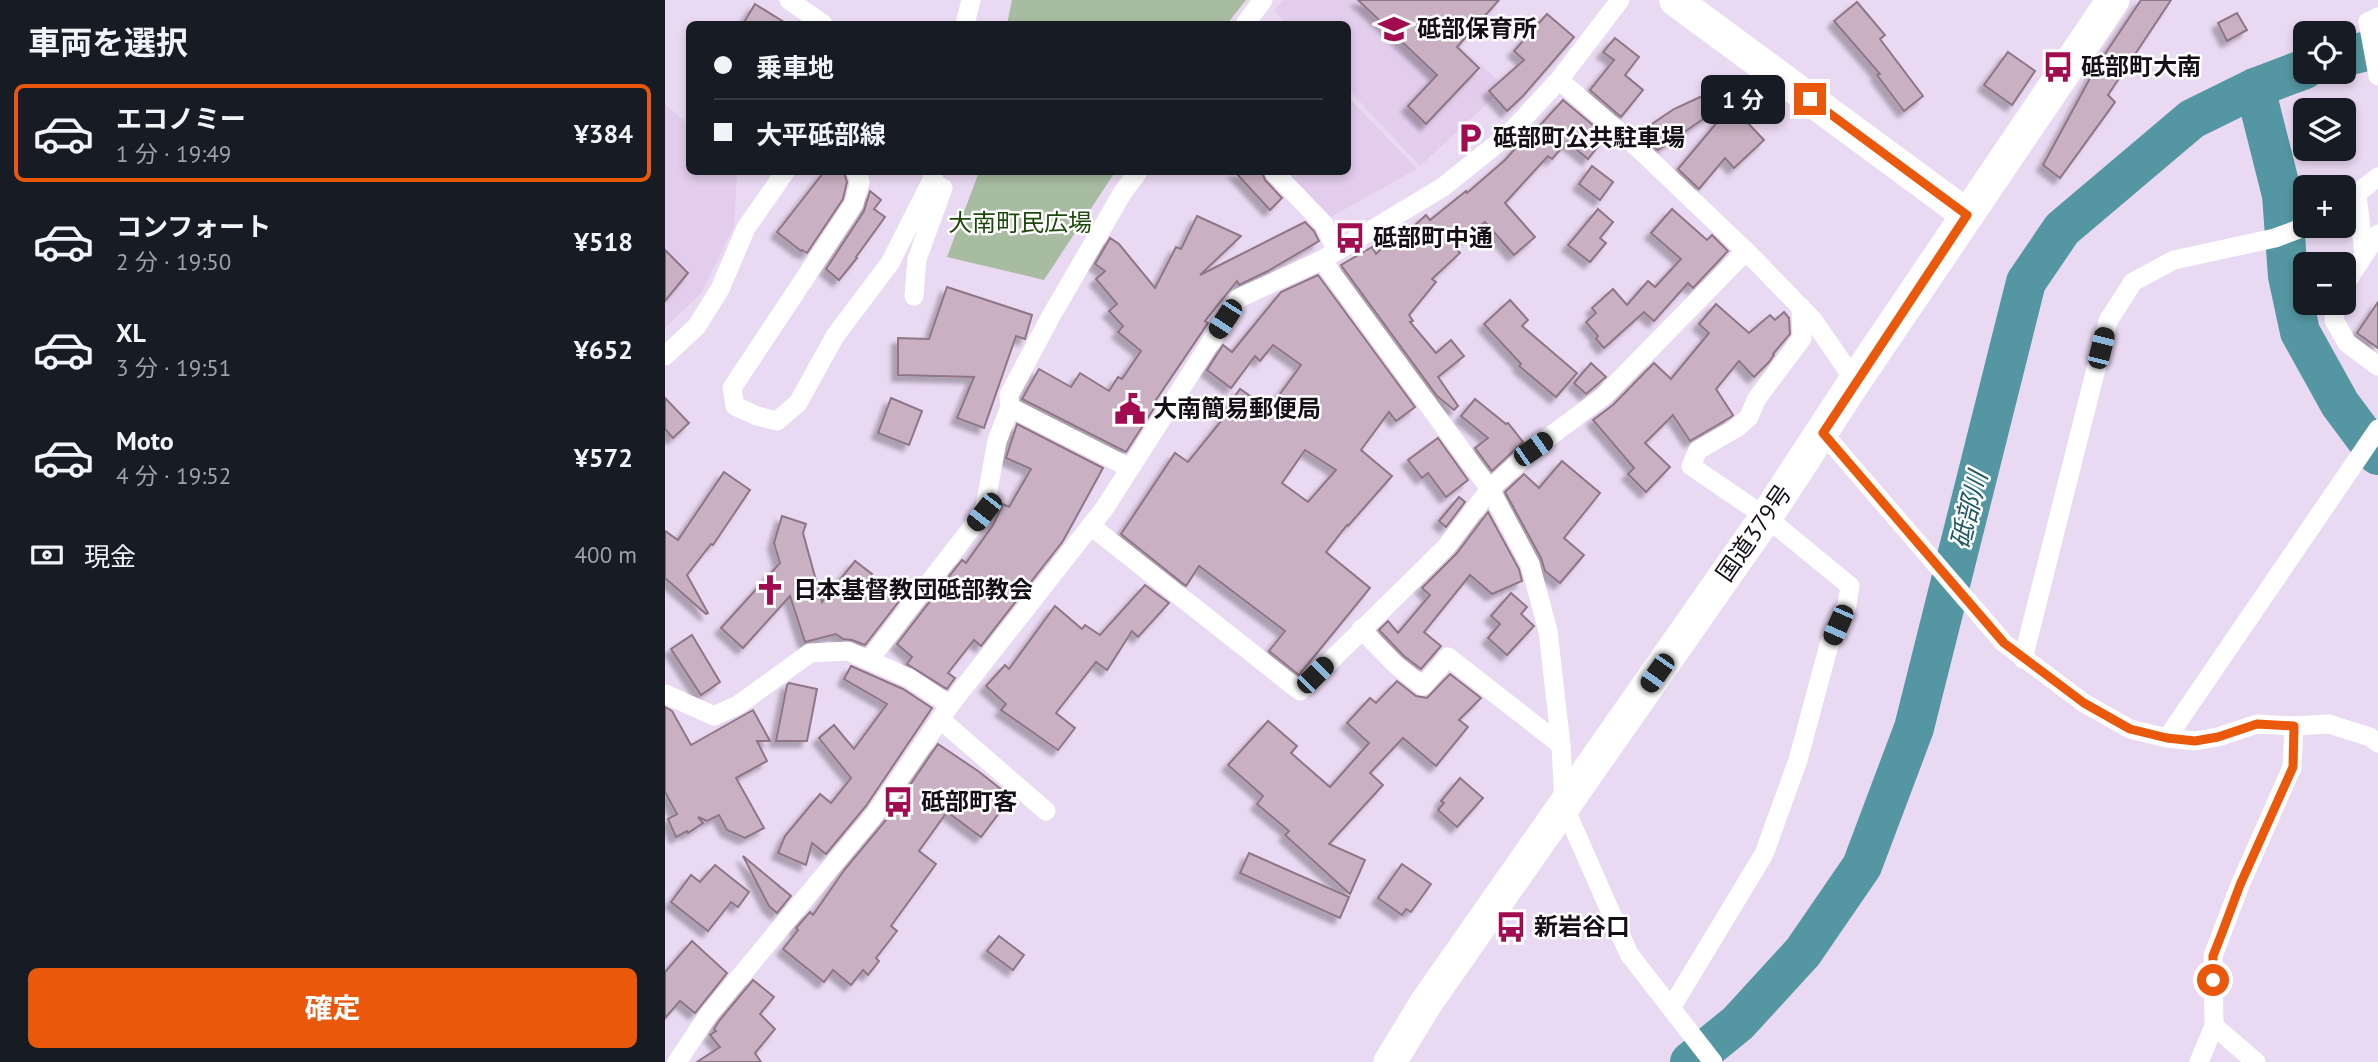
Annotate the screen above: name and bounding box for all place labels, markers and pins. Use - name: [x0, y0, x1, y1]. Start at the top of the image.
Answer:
- school or university icon: 砥部保育所: [1377, 12, 1411, 46]
- place label: 砥部保育所: [1417, 13, 1537, 44]
- bus stop icon: 砥部町大南: [2041, 50, 2075, 84]
- place label: 砥部町大南: [2081, 51, 2201, 82]
- parking icon: 砥部町公共駐車場: [1453, 121, 1487, 155]
- place label: 砥部町公共駐車場: [1493, 122, 1685, 153]
- bus stop icon: 砥部町中通: [1333, 221, 1367, 255]
- place label: 砥部町中通: [1373, 222, 1493, 253]
- public building icon: 大南簡易郵便局: [1113, 392, 1147, 426]
- place label: 大南簡易郵便局: [1153, 393, 1321, 424]
- church icon: 日本基督教団砥部教会: [753, 573, 787, 607]
- place label: 日本基督教団砥部教会: [793, 574, 1033, 605]
- bus stop icon: 砥部町客: [881, 785, 915, 819]
- place label: 砥部町客: [921, 786, 1017, 817]
- bus stop icon: 新岩谷口: [1494, 910, 1528, 944]
- place label: 新岩谷口: [1534, 911, 1630, 942]

